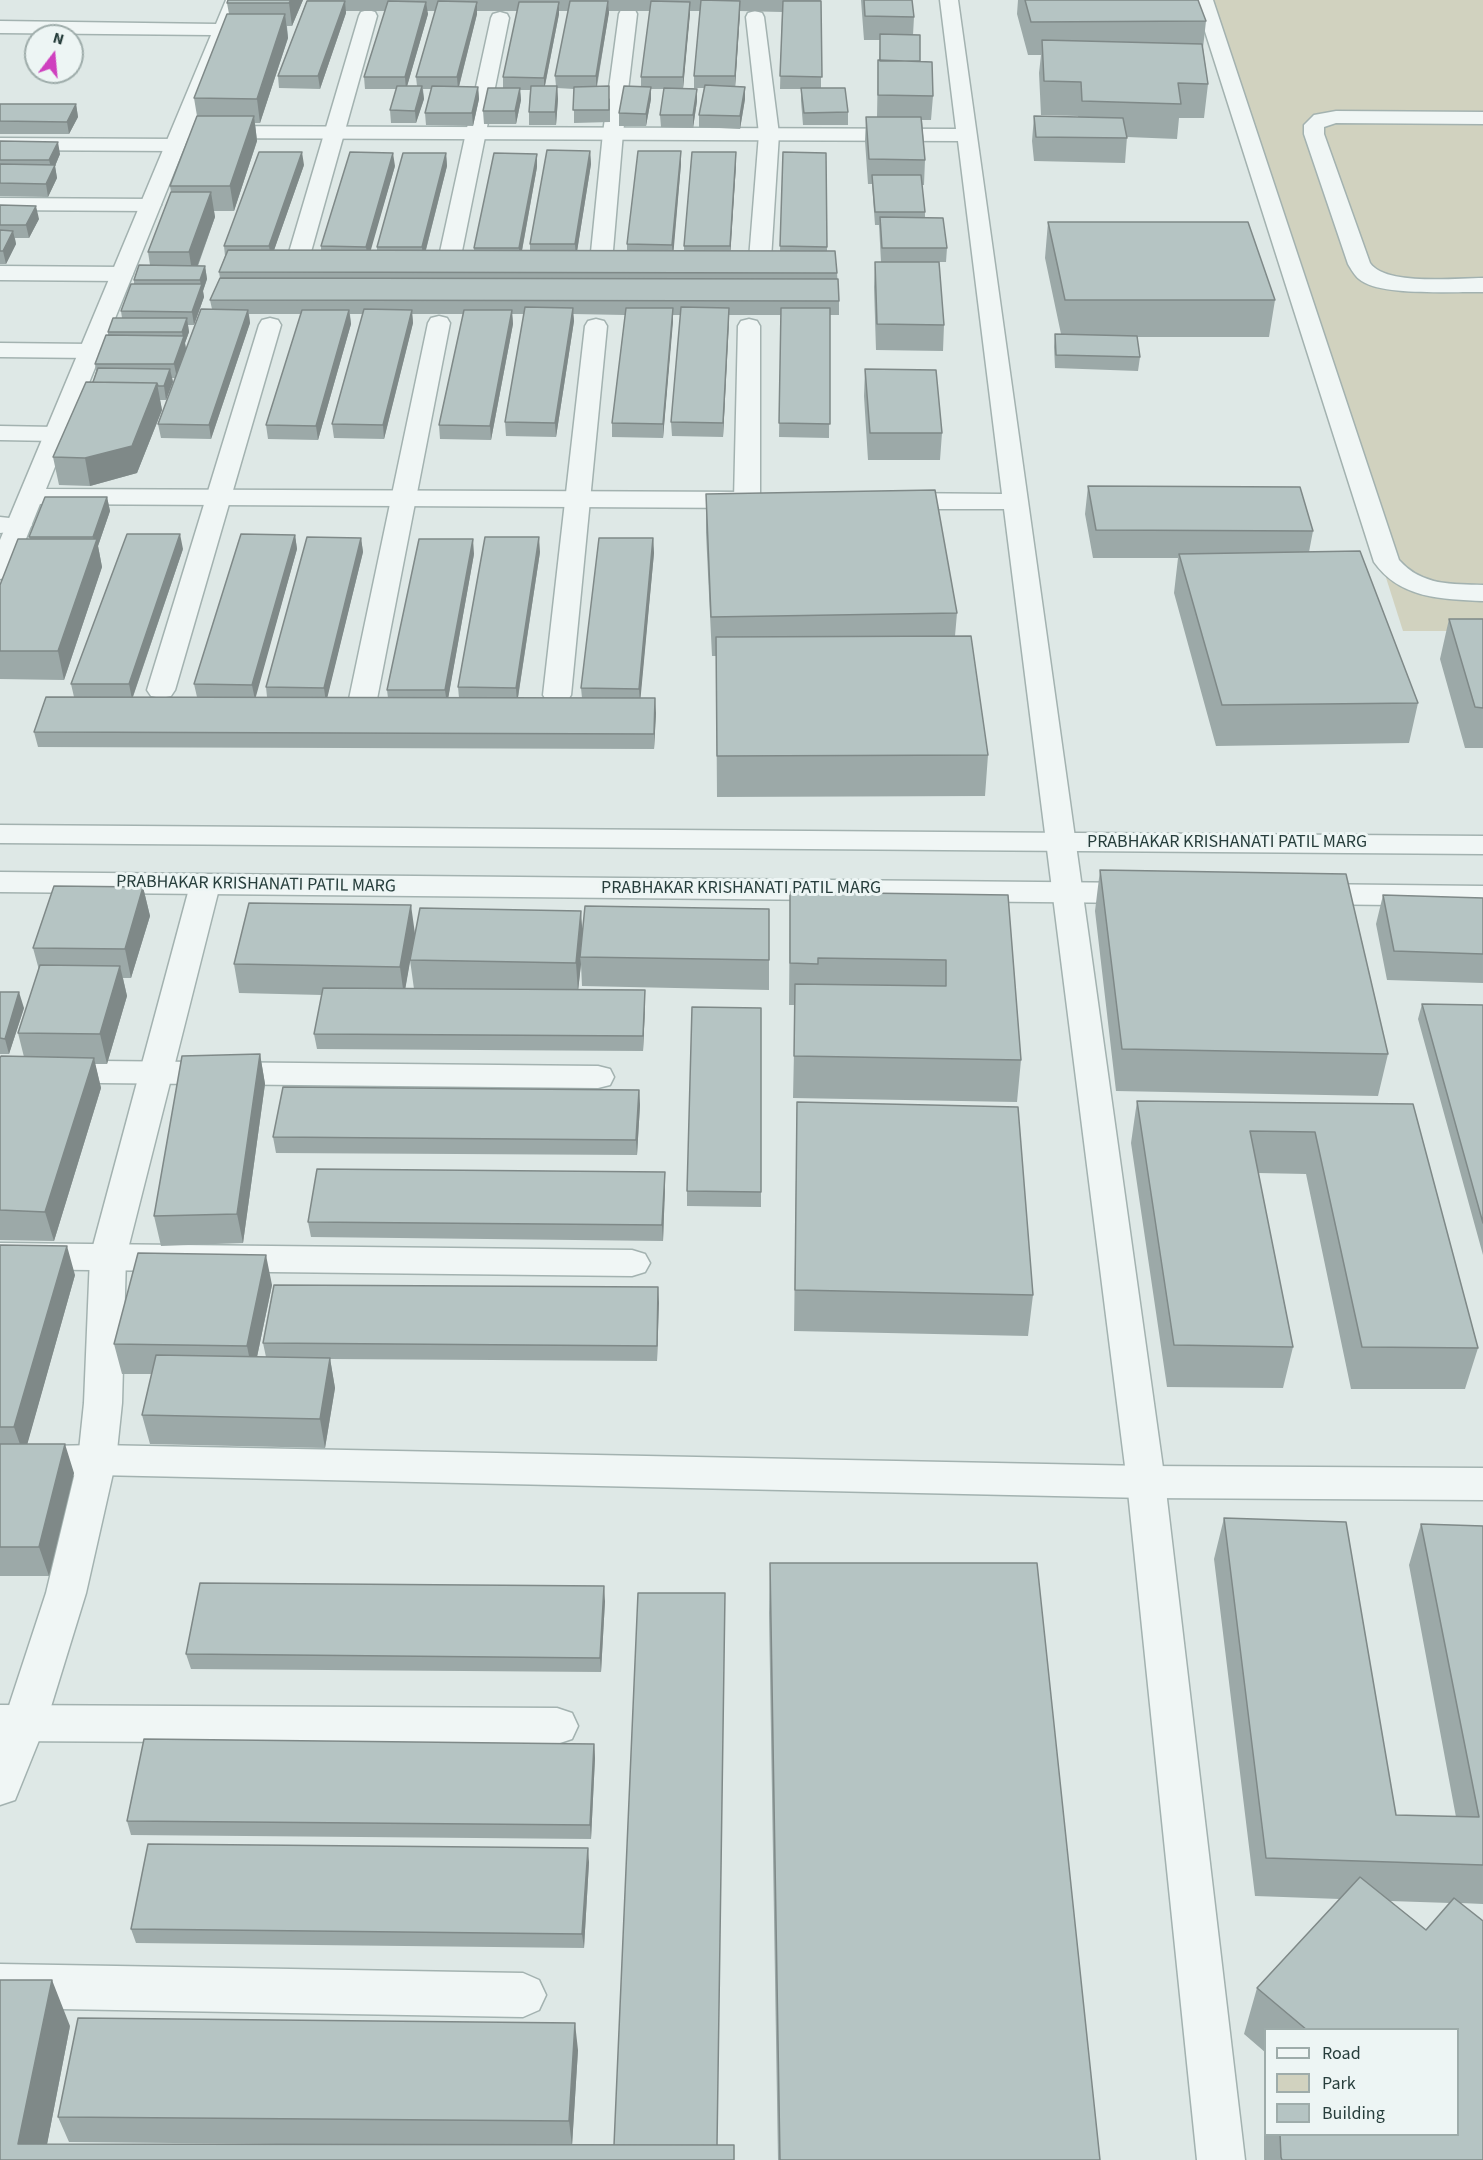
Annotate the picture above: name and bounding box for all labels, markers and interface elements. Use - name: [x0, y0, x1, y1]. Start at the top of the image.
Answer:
- north arrow: [24, 24, 84, 84]
- text: N: [50, 27, 67, 51]
- street label: PRABHAKAR KRISHANATI PATIL MARG: [1087, 832, 1367, 854]
- street label: PRABHAKAR KRISHANATI PATIL MARG: [116, 872, 396, 898]
- street label: PRABHAKAR KRISHANATI PATIL MARG: [601, 878, 881, 900]
- legend: [1264, 2028, 1459, 2136]
- text: Road: [1322, 2041, 1361, 2066]
- text: Park: [1322, 2071, 1356, 2096]
- text: Building: [1322, 2101, 1385, 2126]

